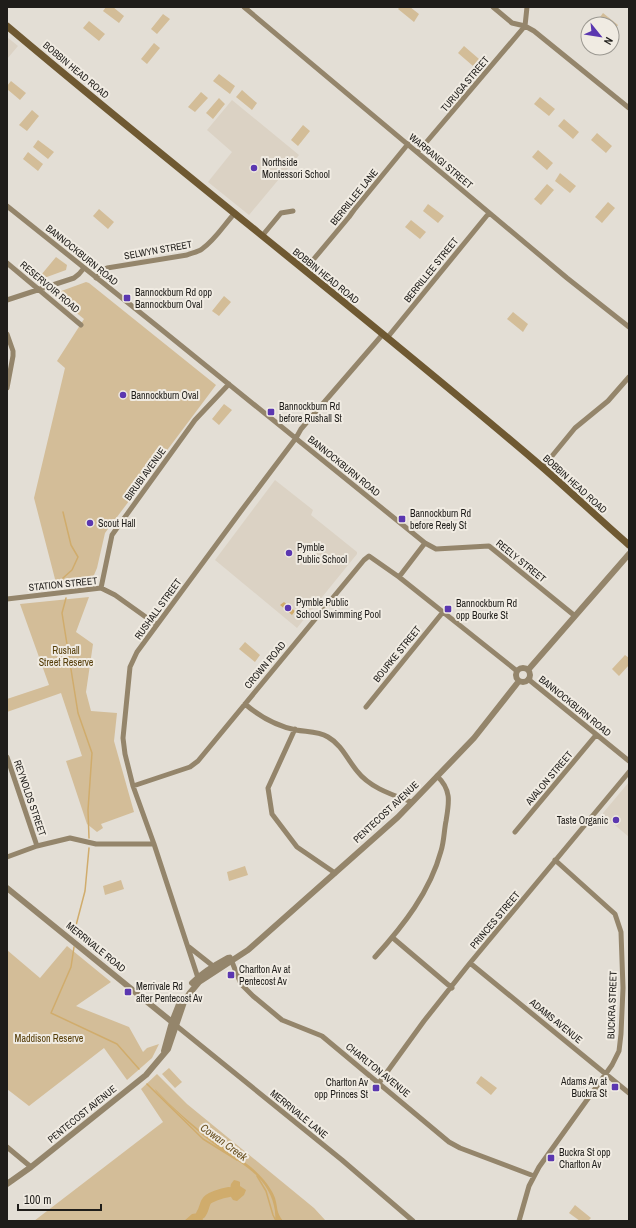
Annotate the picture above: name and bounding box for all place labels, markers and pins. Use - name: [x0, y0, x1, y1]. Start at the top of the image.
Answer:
- place label: Northside Montessori School: [262, 156, 330, 181]
- marker: Northside Montessori School: [249, 163, 259, 173]
- place label: Bannockburn Rd opp Bannockburn Oval: [135, 286, 212, 311]
- marker: Bannockburn Rd opp Bannockburn Oval: [122, 293, 132, 303]
- place label: Bannockburn Oval: [131, 389, 199, 402]
- marker: Bannockburn Oval: [118, 390, 128, 400]
- place label: Bannockburn Rd before Rushall St: [279, 400, 343, 425]
- marker: Bannockburn Rd before Rushall St: [266, 407, 276, 417]
- place label: Bannockburn Rd before Reely St: [410, 507, 471, 532]
- marker: Bannockburn Rd before Reely St: [397, 514, 407, 524]
- place label: Scout Hall: [98, 517, 136, 530]
- marker: Scout Hall: [85, 518, 95, 528]
- place label: Pymble Public School: [297, 541, 347, 566]
- marker: Pymble Public School: [284, 548, 294, 558]
- place label: Pymble Public School Swimming Pool: [296, 596, 381, 621]
- place label: Bannockburn Rd opp Bourke St: [456, 597, 517, 622]
- marker: Pymble Public School Swimming Pool: [283, 603, 293, 613]
- marker: Bannockburn Rd opp Bourke St: [443, 604, 453, 614]
- place label: Taste Organic: [557, 814, 608, 827]
- marker: Taste Organic: [611, 815, 621, 825]
- place label: Charlton Av at Pentecost Av: [239, 963, 291, 988]
- marker: Charlton Av at Pentecost Av: [226, 970, 236, 980]
- place label: Merrivale Rd after Pentecost Av: [136, 980, 203, 1005]
- marker: Merrivale Rd after Pentecost Av: [123, 987, 133, 997]
- place label: Adams Av at Buckra St: [560, 1075, 608, 1100]
- place label: Charlton Av opp Princes St: [314, 1076, 369, 1101]
- marker: Adams Av at Buckra St: [610, 1082, 620, 1092]
- marker: Charlton Av opp Princes St: [371, 1083, 381, 1093]
- place label: Buckra St opp Charlton Av: [559, 1146, 611, 1171]
- marker: Buckra St opp Charlton Av: [546, 1153, 556, 1163]

